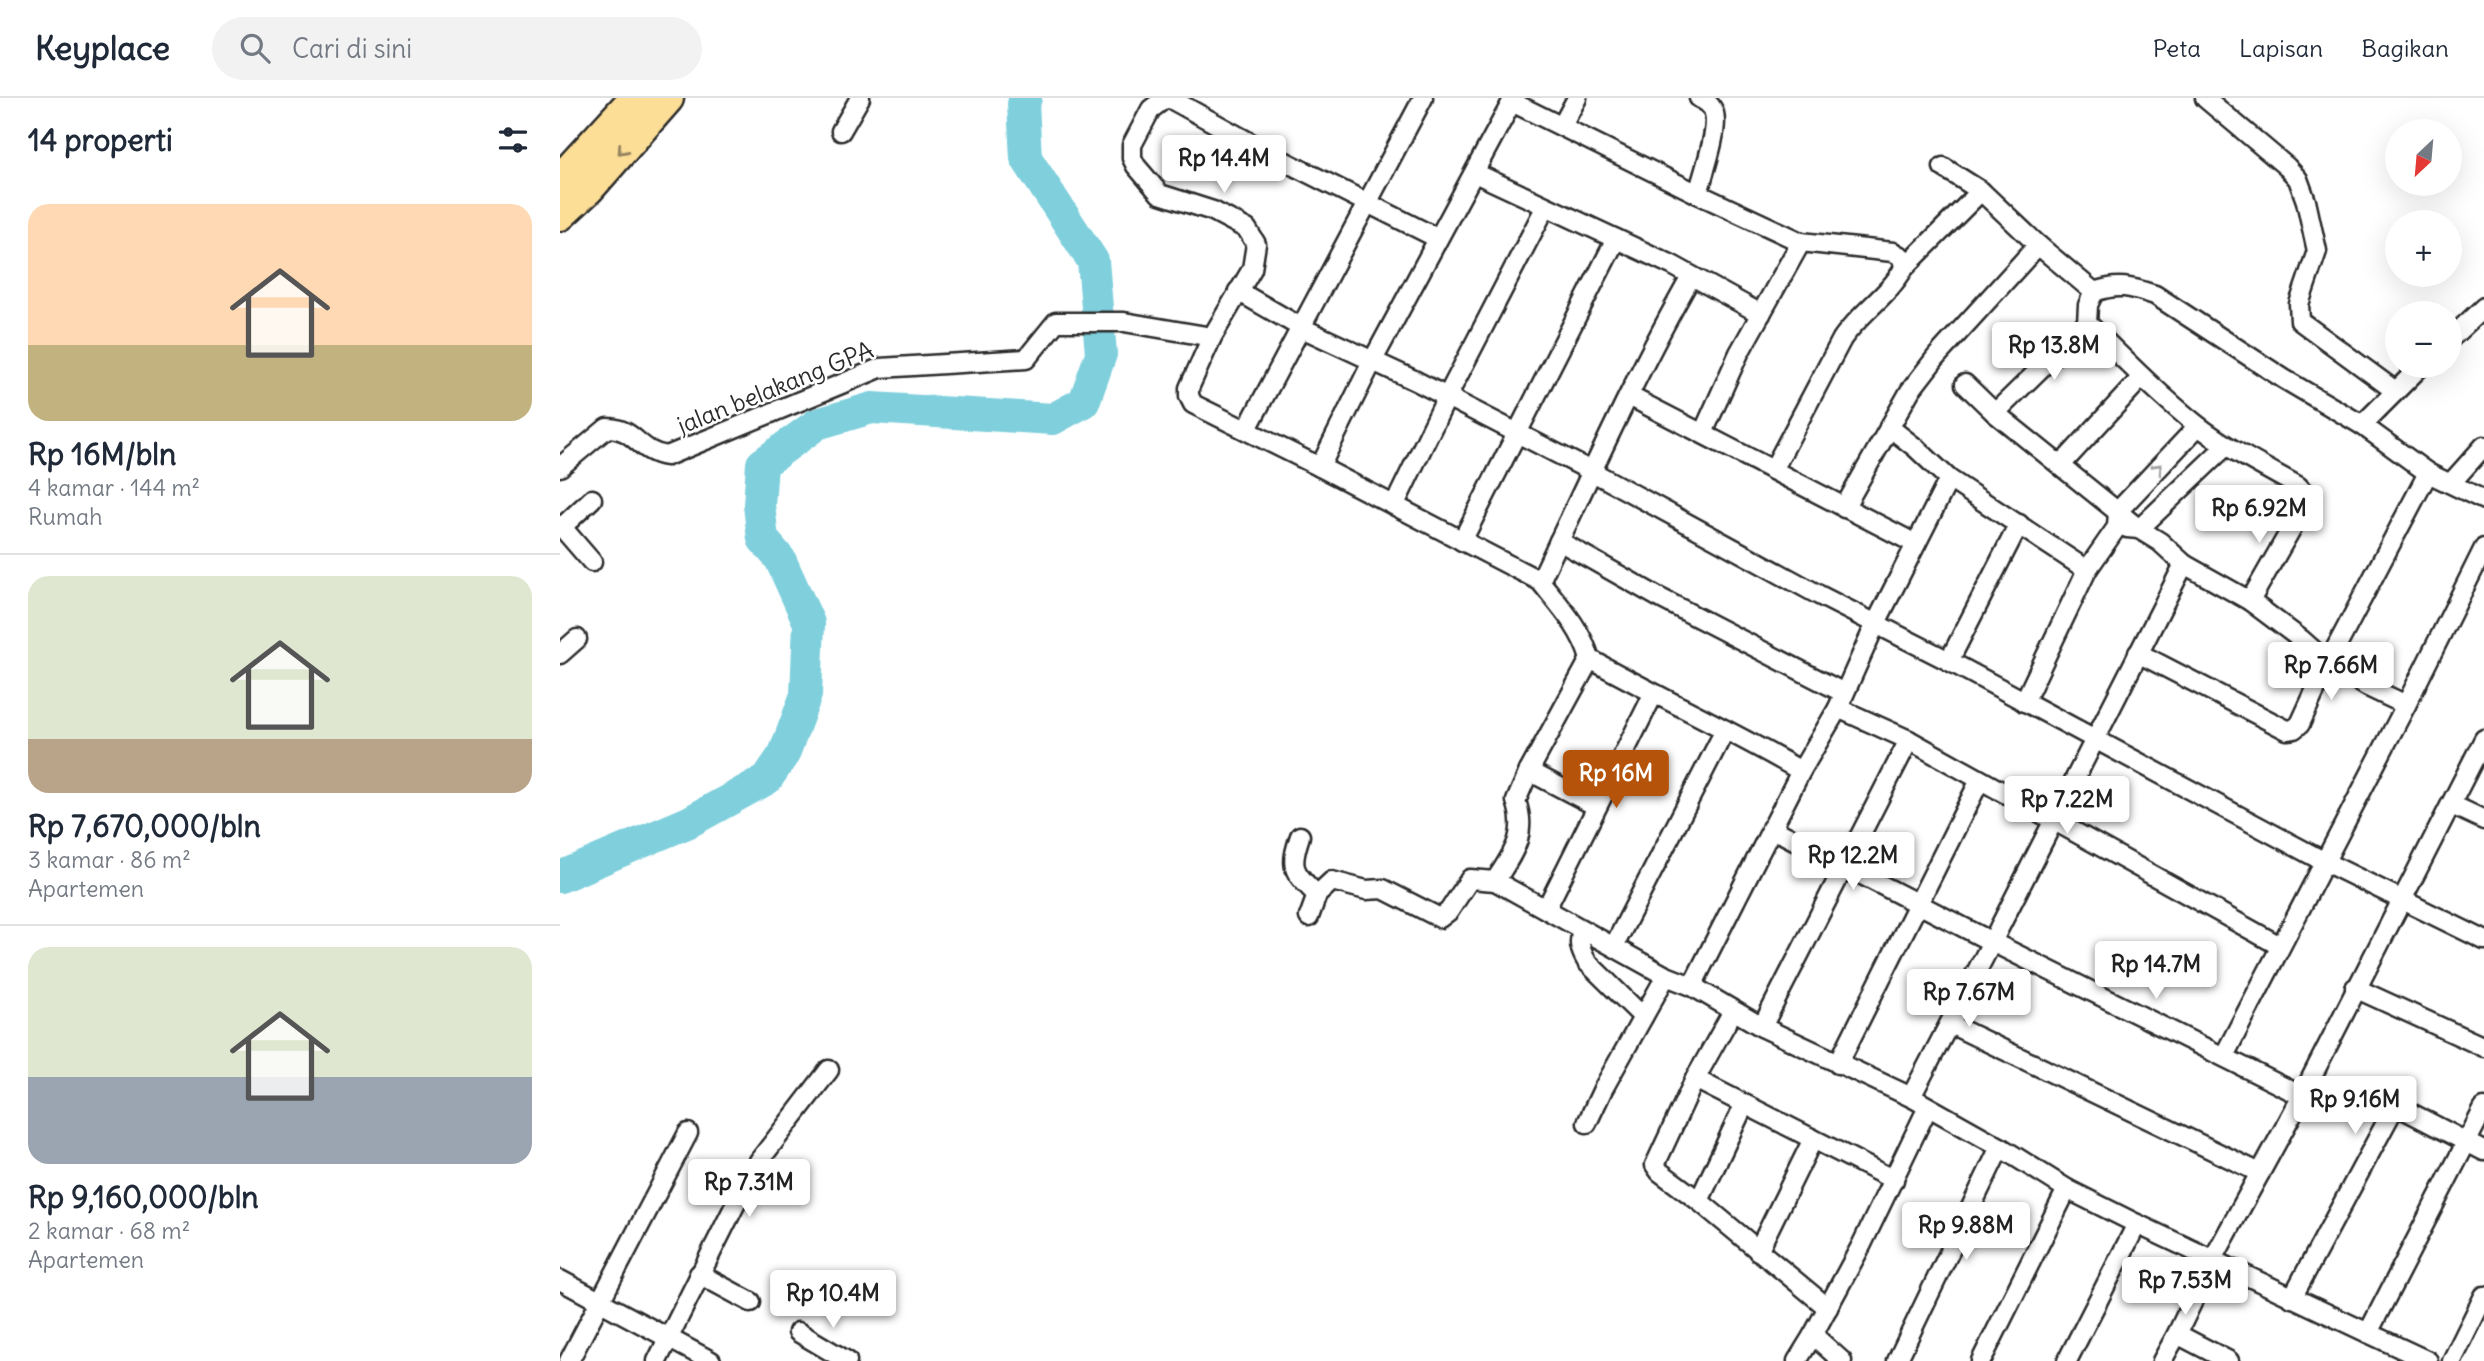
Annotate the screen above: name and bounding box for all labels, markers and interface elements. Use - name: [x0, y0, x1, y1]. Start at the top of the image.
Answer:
- search box: [212, 17, 702, 80]
- text: Keyplace: [35, 27, 170, 69]
- icon: search: [236, 29, 274, 67]
- text: Cari di sini: [292, 32, 412, 65]
- text: Peta: [2153, 33, 2201, 63]
- text: Lapisan: [2239, 33, 2323, 63]
- text: Bagikan: [2361, 33, 2449, 63]
- north arrow: [2385, 119, 2462, 196]
- map controls: [2385, 119, 2462, 378]
- text: 14 properti: [28, 121, 173, 159]
- icon: filters: [494, 121, 532, 159]
- pin: Rp 14.4M: [1152, 136, 1296, 195]
- one-way arrow: [618, 142, 631, 155]
- text: Rp 14.4M: [1178, 143, 1270, 172]
- button: +: [2385, 210, 2462, 287]
- icon: home: [217, 250, 343, 376]
- button: −: [2385, 301, 2462, 378]
- pin: Rp 13.8M: [1982, 322, 2126, 382]
- text: Rp 13.8M: [2008, 330, 2100, 359]
- street label: jalan belakang GPA: [672, 334, 877, 440]
- text: Rp 16M/bln: [28, 435, 176, 473]
- one-way arrow: [2149, 463, 2162, 476]
- text: 4 kamar · 144 m²: [28, 473, 200, 502]
- pin: Rp 6.92M: [2187, 486, 2331, 545]
- text: Rp 6.92M: [2211, 493, 2307, 522]
- text: Rumah: [28, 502, 103, 531]
- icon: home: [217, 622, 343, 748]
- pin: Rp 7.66M: [2259, 642, 2403, 702]
- text: Rp 7.66M: [2284, 650, 2378, 679]
- pin: Rp 16M: [1559, 750, 1673, 810]
- text: Rp 16M: [1579, 758, 1653, 787]
- pin: Rp 7.22M: [1995, 776, 2139, 836]
- text: Rp 7.22M: [2020, 784, 2114, 813]
- text: Rp 7,670,000/bln: [28, 807, 261, 845]
- pin: Rp 12.2M: [1781, 832, 1925, 892]
- text: Rp 12.2M: [1808, 840, 1899, 869]
- text: 3 kamar · 86 m²: [28, 845, 191, 874]
- text: Apartemen: [28, 874, 144, 903]
- pin: Rp 14.7M: [2084, 942, 2228, 1001]
- text: Rp 14.7M: [2111, 949, 2201, 978]
- pin: Rp 7.67M: [1897, 970, 2041, 1029]
- text: Rp 7.67M: [1923, 977, 2015, 1006]
- icon: home: [217, 993, 343, 1119]
- pin: Rp 9.16M: [2283, 1076, 2427, 1136]
- text: Rp 9.16M: [2310, 1084, 2400, 1113]
- pin: Rp 7.31M: [677, 1160, 821, 1219]
- text: Rp 7.31M: [704, 1167, 794, 1196]
- text: Rp 9,160,000/bln: [28, 1178, 259, 1216]
- pin: Rp 9.88M: [1894, 1202, 2038, 1262]
- text: Rp 9.88M: [1918, 1210, 2014, 1239]
- text: 2 kamar · 68 m²: [28, 1216, 190, 1245]
- text: Apartemen: [28, 1245, 144, 1274]
- pin: Rp 7.53M: [2113, 1258, 2257, 1317]
- text: Rp 7.53M: [2138, 1265, 2232, 1294]
- pin: Rp 10.4M: [761, 1270, 905, 1330]
- text: Rp 10.4M: [786, 1278, 880, 1307]

